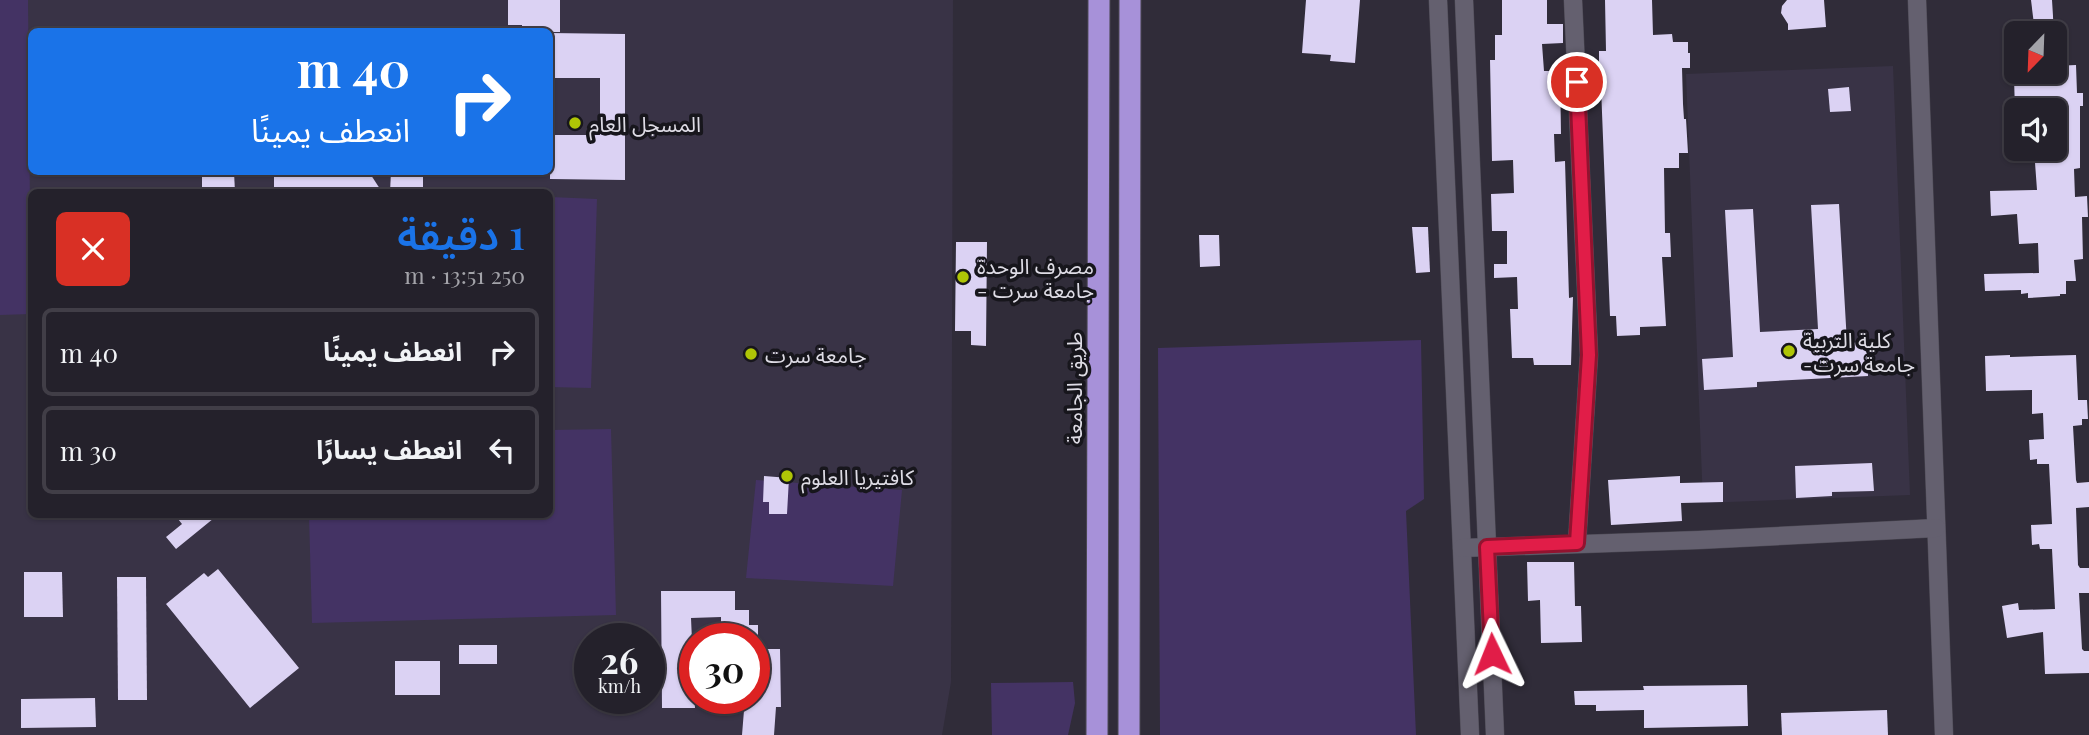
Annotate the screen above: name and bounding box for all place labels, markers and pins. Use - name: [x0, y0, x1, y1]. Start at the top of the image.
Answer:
- pin: [1547, 52, 1607, 112]
- place label: المسجل العام: [589, 109, 701, 141]
- marker: المسجل العام: [567, 115, 583, 131]
- place label: مصرف الوحدة - جامعة سرت: [977, 251, 1094, 303]
- marker: مصرف الوحدة - جامعة سرت: [955, 269, 971, 285]
- place label: كلية التربية -جامعة سرت: [1803, 325, 1915, 377]
- place label: جامعة سرت: [765, 340, 867, 368]
- marker: كلية التربية -جامعة سرت: [1781, 343, 1797, 359]
- marker: جامعة سرت: [743, 346, 759, 362]
- place label: كافتيريا العلوم: [801, 462, 914, 494]
- marker: كافتيريا العلوم: [779, 468, 795, 484]

